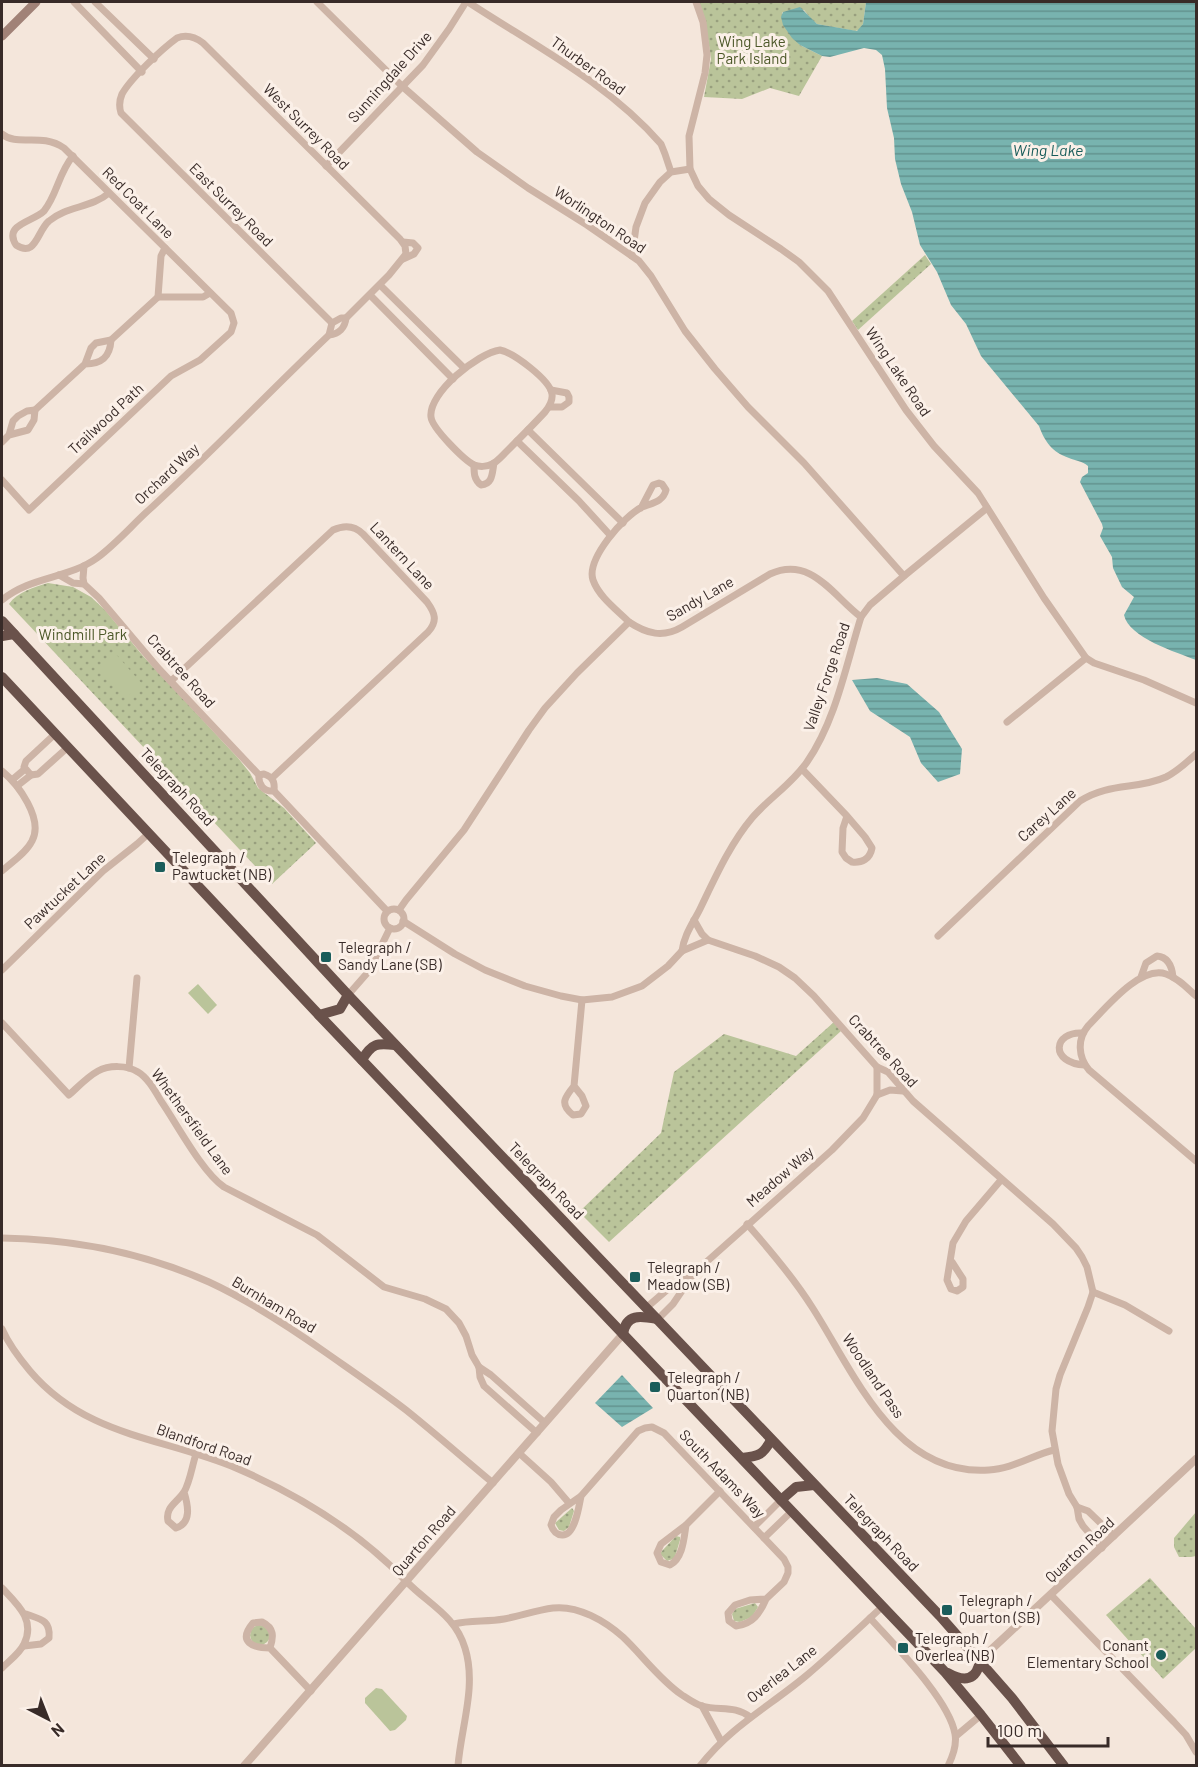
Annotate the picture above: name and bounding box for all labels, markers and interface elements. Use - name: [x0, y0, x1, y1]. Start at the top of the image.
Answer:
- street label: Sunningdale Drive: [344, 27, 435, 126]
- street label: Thurber Road: [548, 32, 629, 98]
- park label: Wing Lake Park Island: [717, 32, 787, 67]
- street label: West Surrey Road: [260, 79, 354, 173]
- water label: Wing Lake: [1013, 140, 1083, 159]
- street label: East Surrey Road: [186, 159, 277, 250]
- street label: Red Coat Lane: [99, 163, 178, 242]
- street label: Worlington Road: [551, 182, 650, 257]
- street label: Wing Lake Road: [862, 323, 935, 419]
- street label: Trailwood Path: [64, 379, 147, 458]
- street label: Orchard Way: [130, 439, 202, 508]
- street label: Lantern Lane: [367, 518, 439, 593]
- street label: Sandy Lane: [663, 572, 736, 625]
- street label: Valley Forge Road: [799, 620, 853, 733]
- park label: Windmill Park: [39, 625, 128, 643]
- street label: Crabtree Road: [144, 630, 220, 711]
- street label: Telegraph Road: [137, 743, 219, 829]
- street label: Carey Lane: [1014, 784, 1079, 845]
- street label: Pawtucket Lane: [20, 848, 109, 932]
- place label: Telegraph / Pawtucket (NB): [172, 848, 271, 883]
- marker: Telegraph / Pawtucket (NB): [153, 860, 167, 874]
- place label: Telegraph / Sandy Lane (SB): [338, 938, 442, 973]
- marker: Telegraph / Sandy Lane (SB): [319, 950, 333, 964]
- street label: Crabtree Road: [845, 1010, 922, 1091]
- street label: Whethersfield Lane: [148, 1065, 237, 1178]
- street label: Telegraph Road: [505, 1138, 588, 1223]
- street label: Meadow Way: [742, 1142, 817, 1210]
- place label: Telegraph / Meadow (SB): [647, 1258, 729, 1293]
- marker: Telegraph / Meadow (SB): [628, 1270, 642, 1284]
- street label: Burnham Road: [229, 1272, 320, 1336]
- street label: Woodland Pass: [839, 1330, 909, 1421]
- place label: Telegraph / Quarton (NB): [667, 1368, 749, 1403]
- marker: Telegraph / Quarton (NB): [648, 1380, 662, 1394]
- street label: Blandford Road: [154, 1419, 254, 1469]
- street label: South Adams Way: [676, 1425, 769, 1521]
- street label: Telegraph Road: [840, 1490, 923, 1575]
- street label: Quarton Road: [388, 1501, 459, 1579]
- street label: Quarton Road: [1041, 1513, 1118, 1586]
- place label: Telegraph / Quarton (SB): [959, 1591, 1040, 1626]
- marker: Telegraph / Quarton (SB): [940, 1603, 954, 1617]
- place label: Telegraph / Overlea (NB): [915, 1629, 994, 1664]
- place label: Conant Elementary School: [1027, 1636, 1149, 1671]
- street label: Overlea Lane: [743, 1640, 820, 1706]
- marker: Telegraph / Overlea (NB): [896, 1641, 910, 1655]
- marker: Conant Elementary School: [1154, 1648, 1168, 1662]
- north arrow: [18, 1689, 78, 1749]
- scale bar: [988, 1710, 1108, 1748]
- text: 100 m: [997, 1719, 1042, 1741]
- text: N: [48, 1720, 69, 1741]

